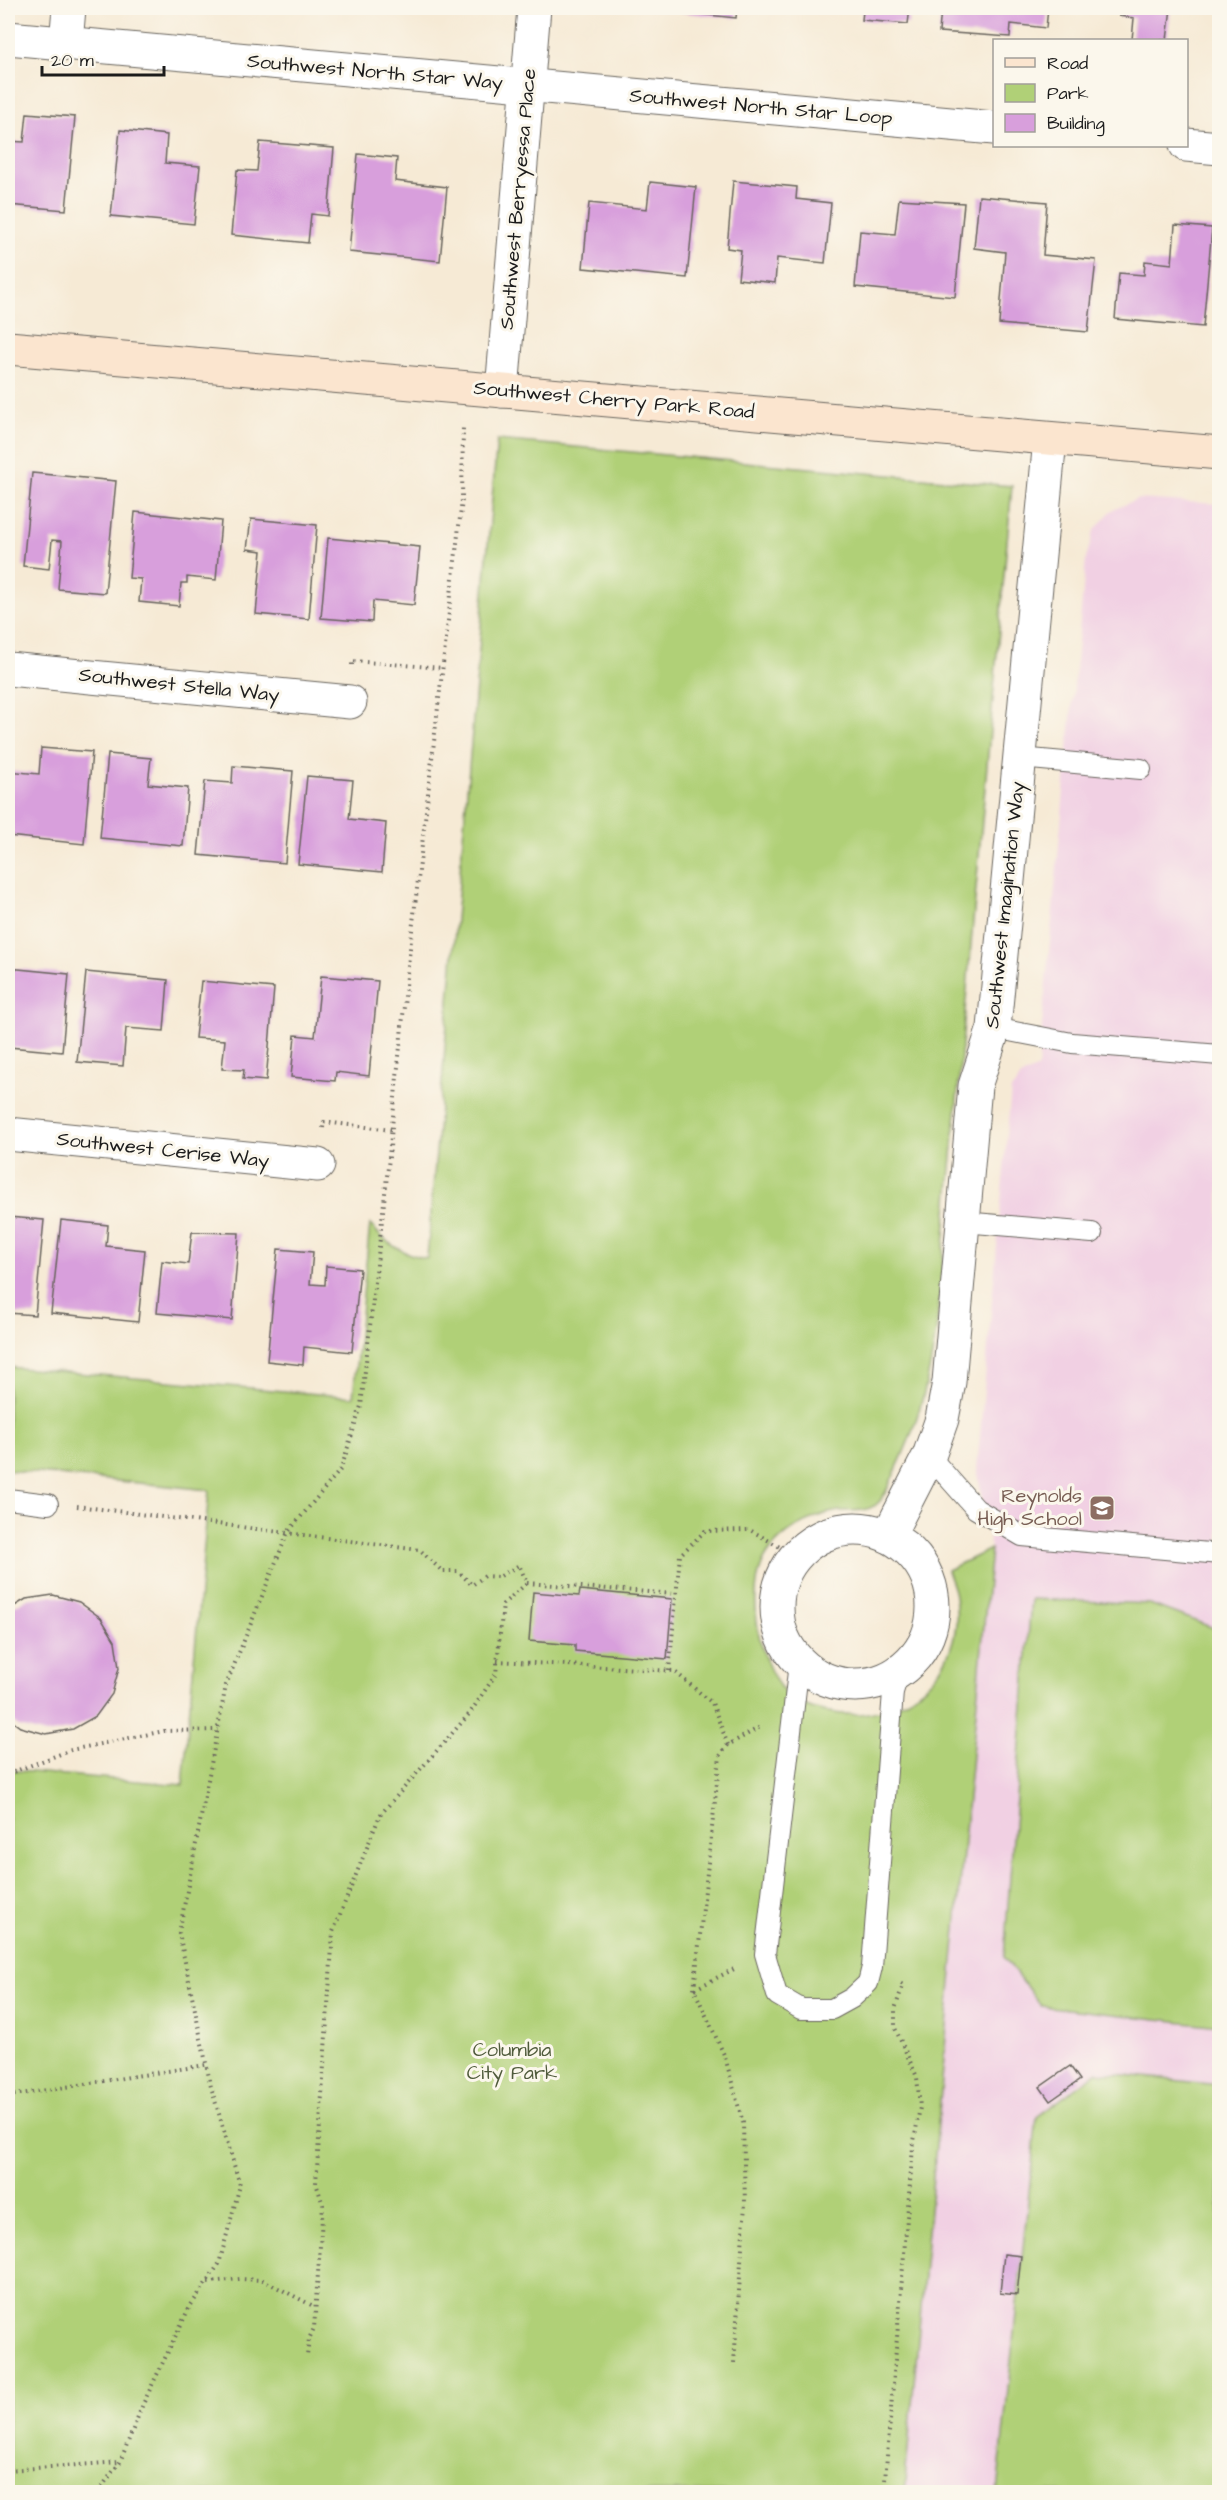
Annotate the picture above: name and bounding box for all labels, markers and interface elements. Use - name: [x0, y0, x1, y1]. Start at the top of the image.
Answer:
- scale bar: [42, 39, 164, 77]
- legend: [993, 39, 1188, 147]
- street label: Southwest North Star Way: [246, 47, 504, 98]
- text: 20 m: [51, 48, 94, 73]
- text: Road: [1047, 51, 1088, 76]
- street label: Southwest Berryessa Place: [493, 67, 544, 331]
- text: Park: [1047, 81, 1089, 106]
- street label: Southwest North Star Loop: [628, 82, 894, 132]
- text: Building: [1047, 111, 1105, 137]
- street label: Southwest Cherry Park Road: [472, 374, 755, 427]
- street label: Southwest Stella Way: [77, 661, 281, 710]
- street label: Southwest Imagination Way: [978, 780, 1033, 1030]
- street label: Southwest Cerise Way: [55, 1125, 271, 1176]
- place label: Reynolds High School: [978, 1482, 1082, 1534]
- school or university icon: Reynolds High School: [1087, 1493, 1117, 1523]
- park label: Columbia City Park: [467, 2036, 557, 2088]

